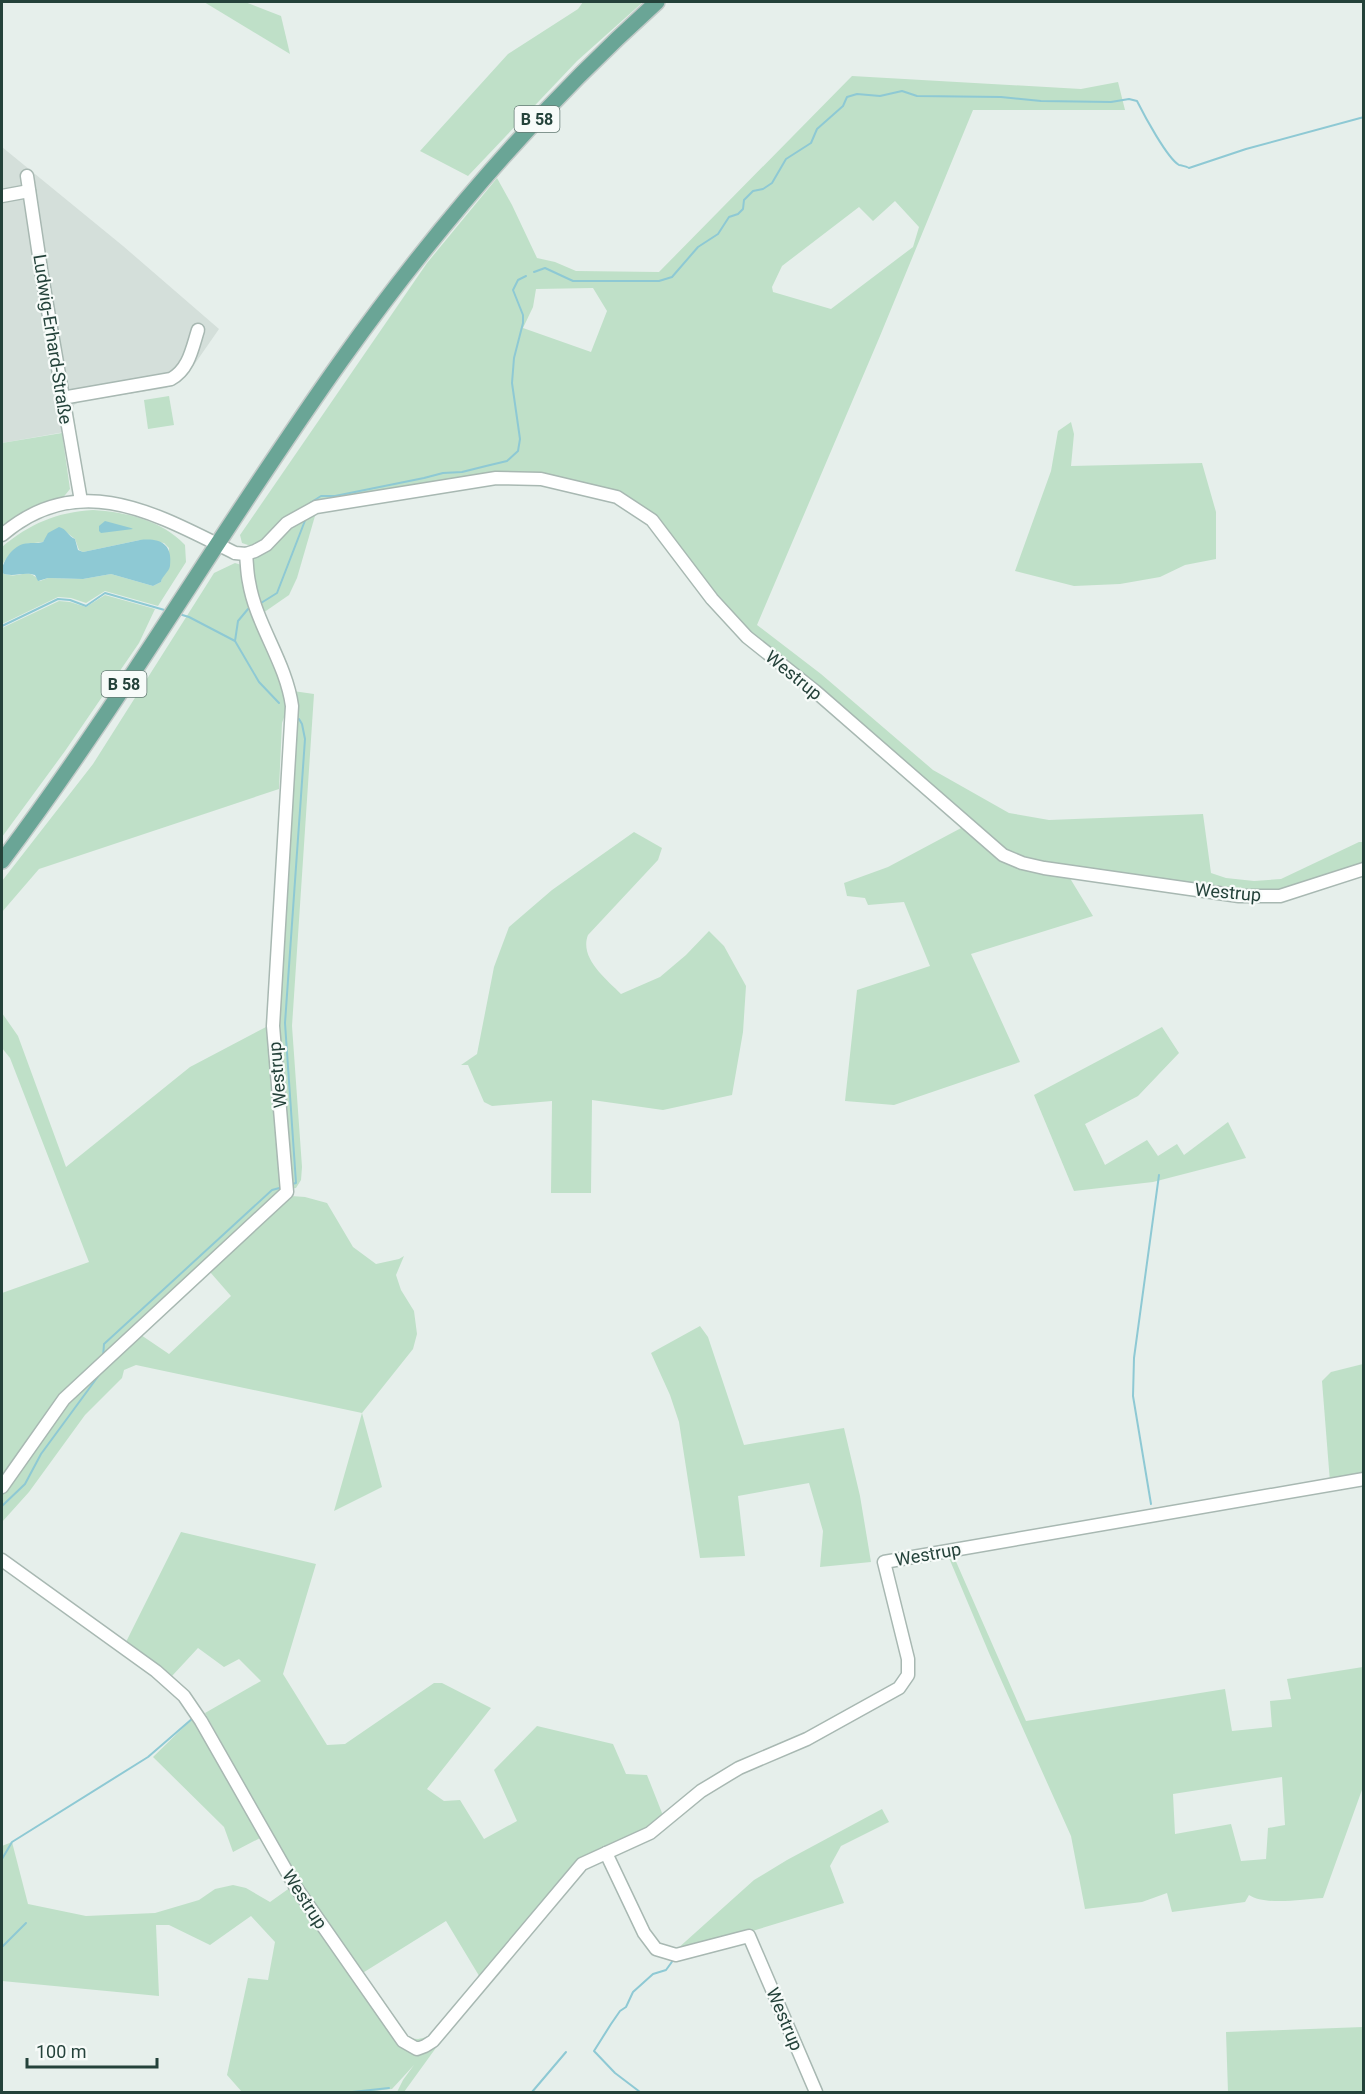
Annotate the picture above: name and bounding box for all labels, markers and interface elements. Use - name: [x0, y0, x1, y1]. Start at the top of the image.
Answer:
- road number: B 58: [514, 106, 560, 132]
- street label: Ludwig-Erhard-Straße: [29, 253, 77, 425]
- street label: Westrup: [762, 646, 826, 704]
- road number: B 58: [102, 671, 146, 697]
- street label: Westrup: [1194, 879, 1262, 905]
- street label: Westrup: [264, 1041, 290, 1109]
- street label: Westrup: [893, 1538, 963, 1570]
- street label: Westrup: [278, 1865, 332, 1933]
- street label: Westrup: [762, 1984, 808, 2054]
- scale bar: [27, 2031, 158, 2069]
- text: 100 m: [36, 2041, 87, 2062]

